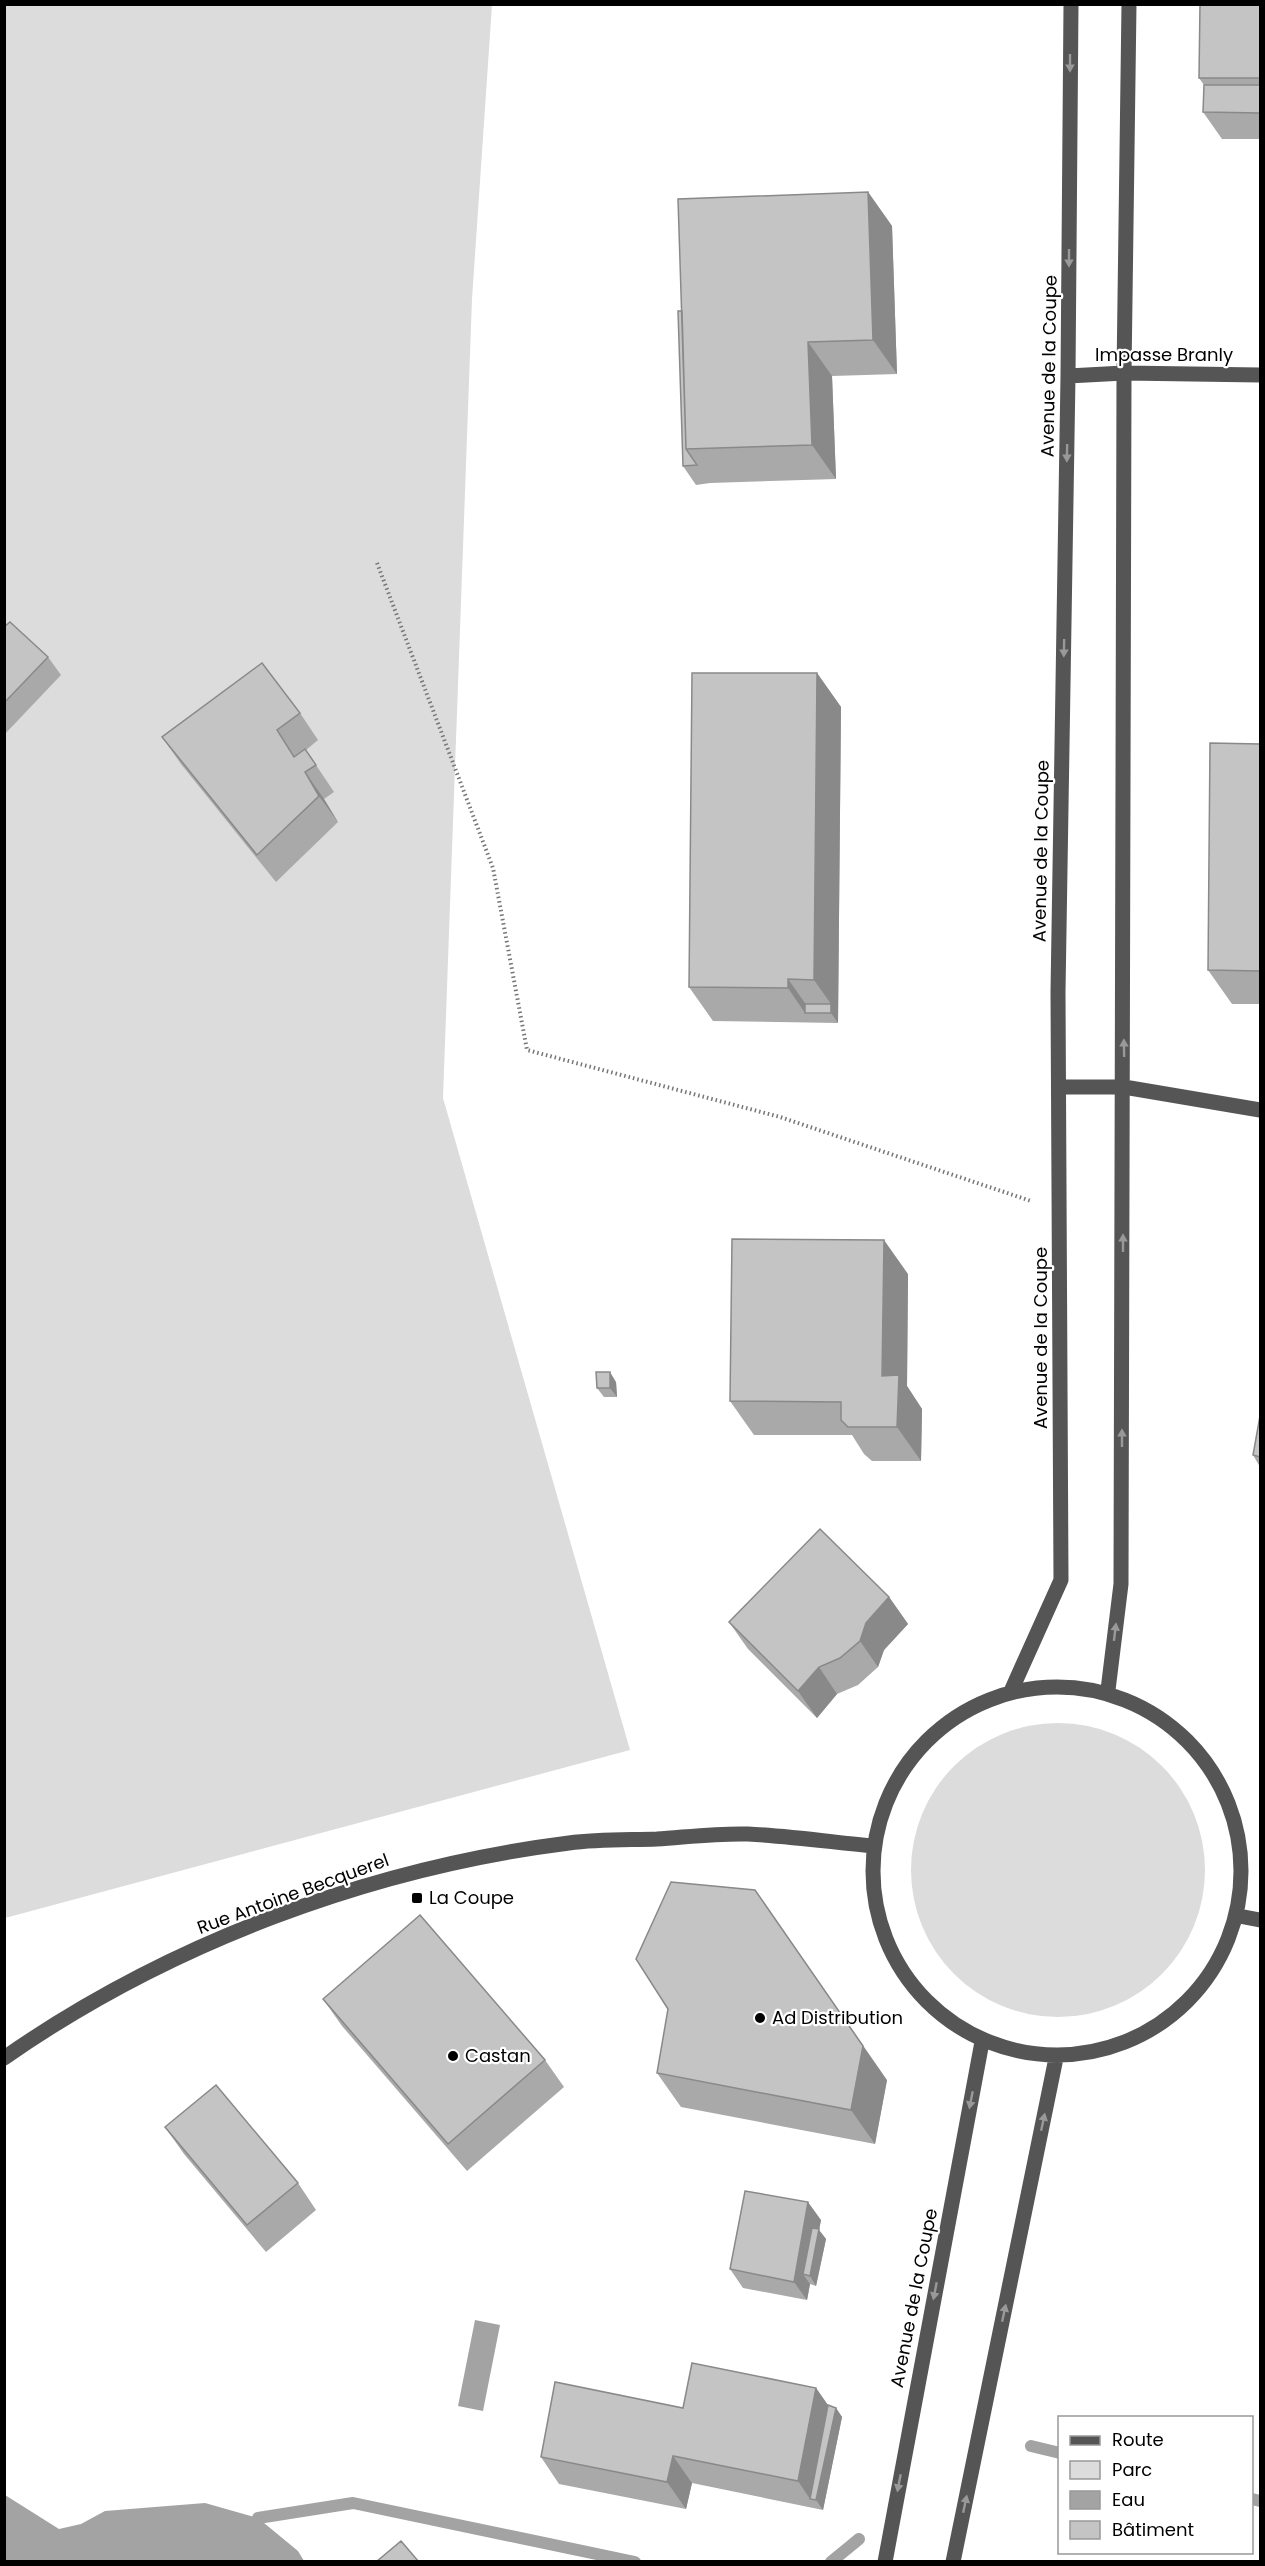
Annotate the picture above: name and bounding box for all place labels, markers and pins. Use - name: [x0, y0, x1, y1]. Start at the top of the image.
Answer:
- place label: La Coupe: [429, 1885, 514, 1910]
- marker: La Coupe: [410, 1891, 424, 1905]
- place label: Ad Distribution: [772, 2005, 903, 2030]
- marker: Ad Distribution: [753, 2011, 767, 2025]
- place label: Castan: [465, 2043, 531, 2068]
- marker: Castan: [446, 2049, 460, 2063]

